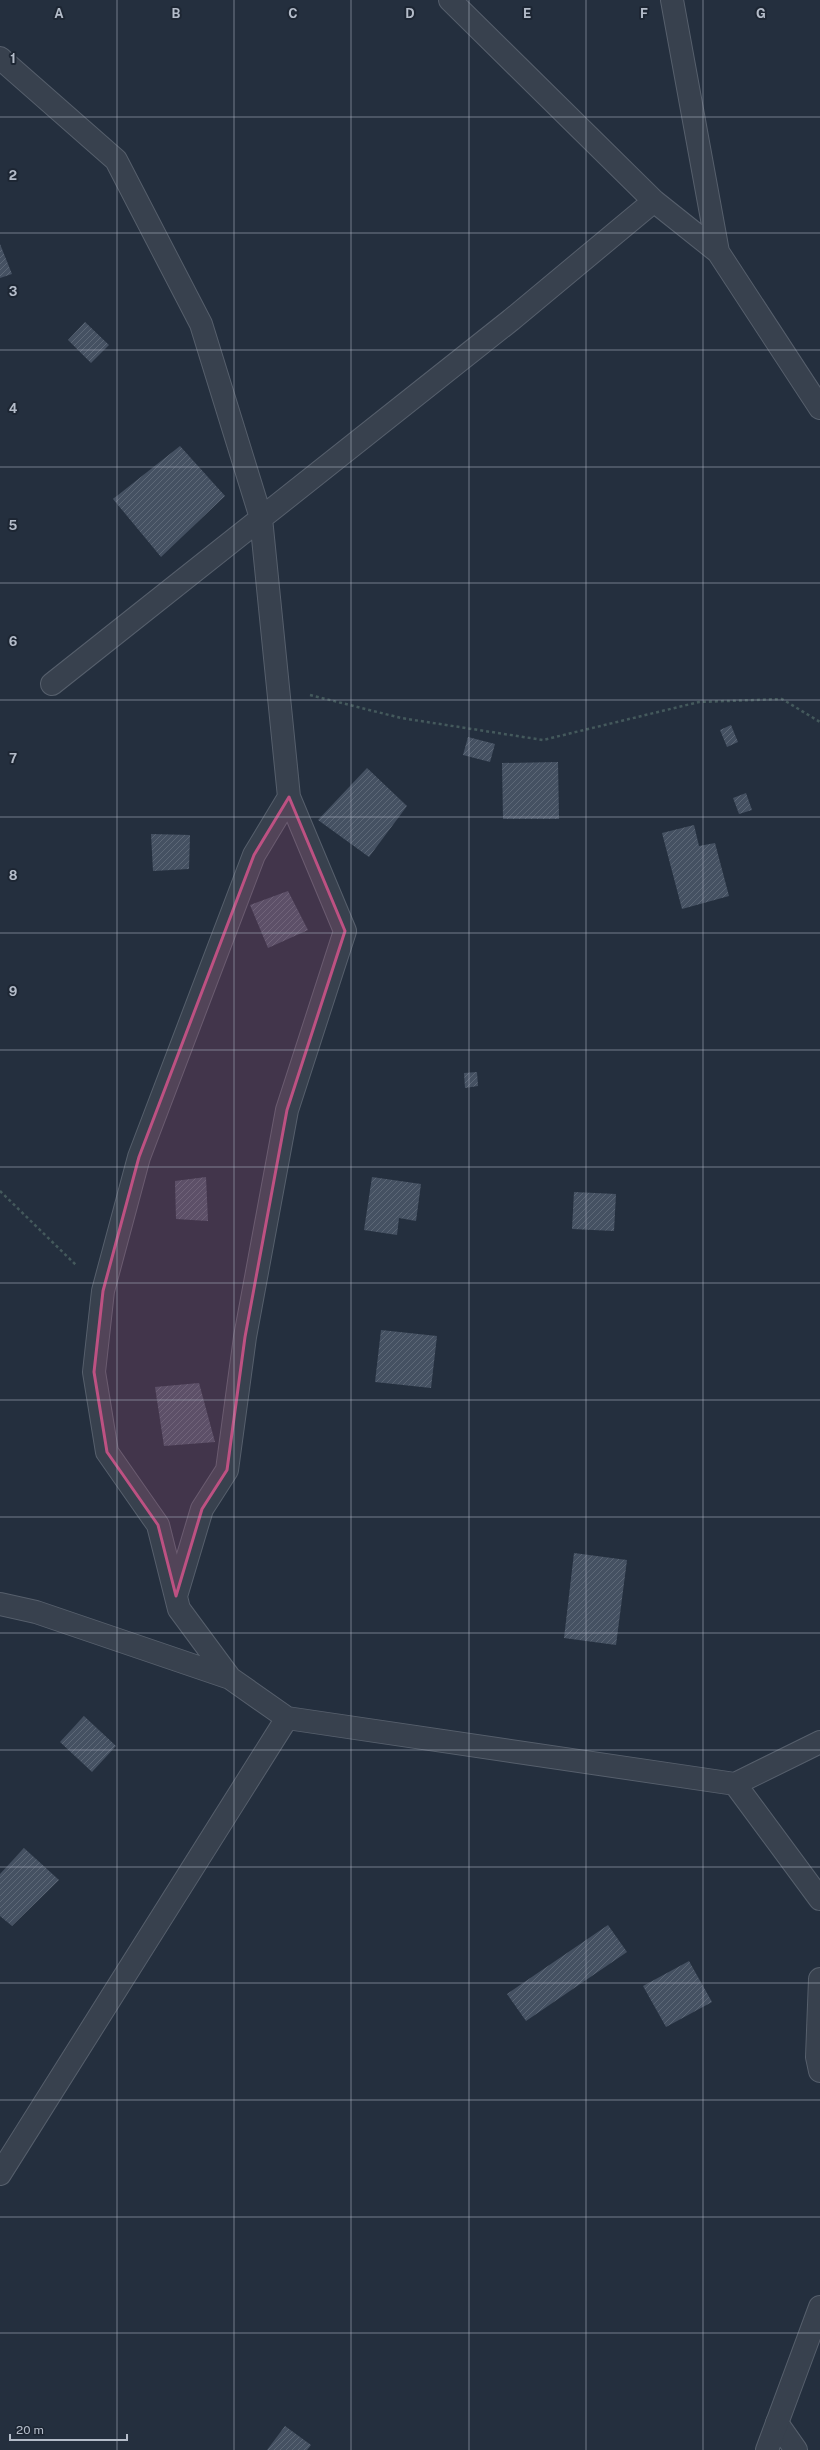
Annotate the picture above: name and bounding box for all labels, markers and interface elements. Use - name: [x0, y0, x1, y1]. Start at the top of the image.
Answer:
- text: A: [54, 6, 64, 21]
- text: B: [172, 6, 181, 21]
- text: C: [288, 6, 298, 21]
- text: D: [405, 6, 415, 21]
- text: E: [523, 6, 531, 21]
- text: F: [640, 6, 648, 21]
- text: G: [756, 6, 766, 21]
- text: 1: [10, 51, 16, 66]
- text: 2: [9, 168, 17, 183]
- text: 3: [9, 284, 18, 299]
- text: 4: [9, 401, 18, 416]
- text: 5: [9, 518, 18, 533]
- text: 6: [9, 634, 18, 649]
- text: 7: [9, 751, 17, 766]
- text: 8: [9, 868, 18, 883]
- text: 9: [9, 984, 17, 999]
- scale bar: [10, 2416, 127, 2442]
- text: 20 m: [16, 2423, 44, 2437]

